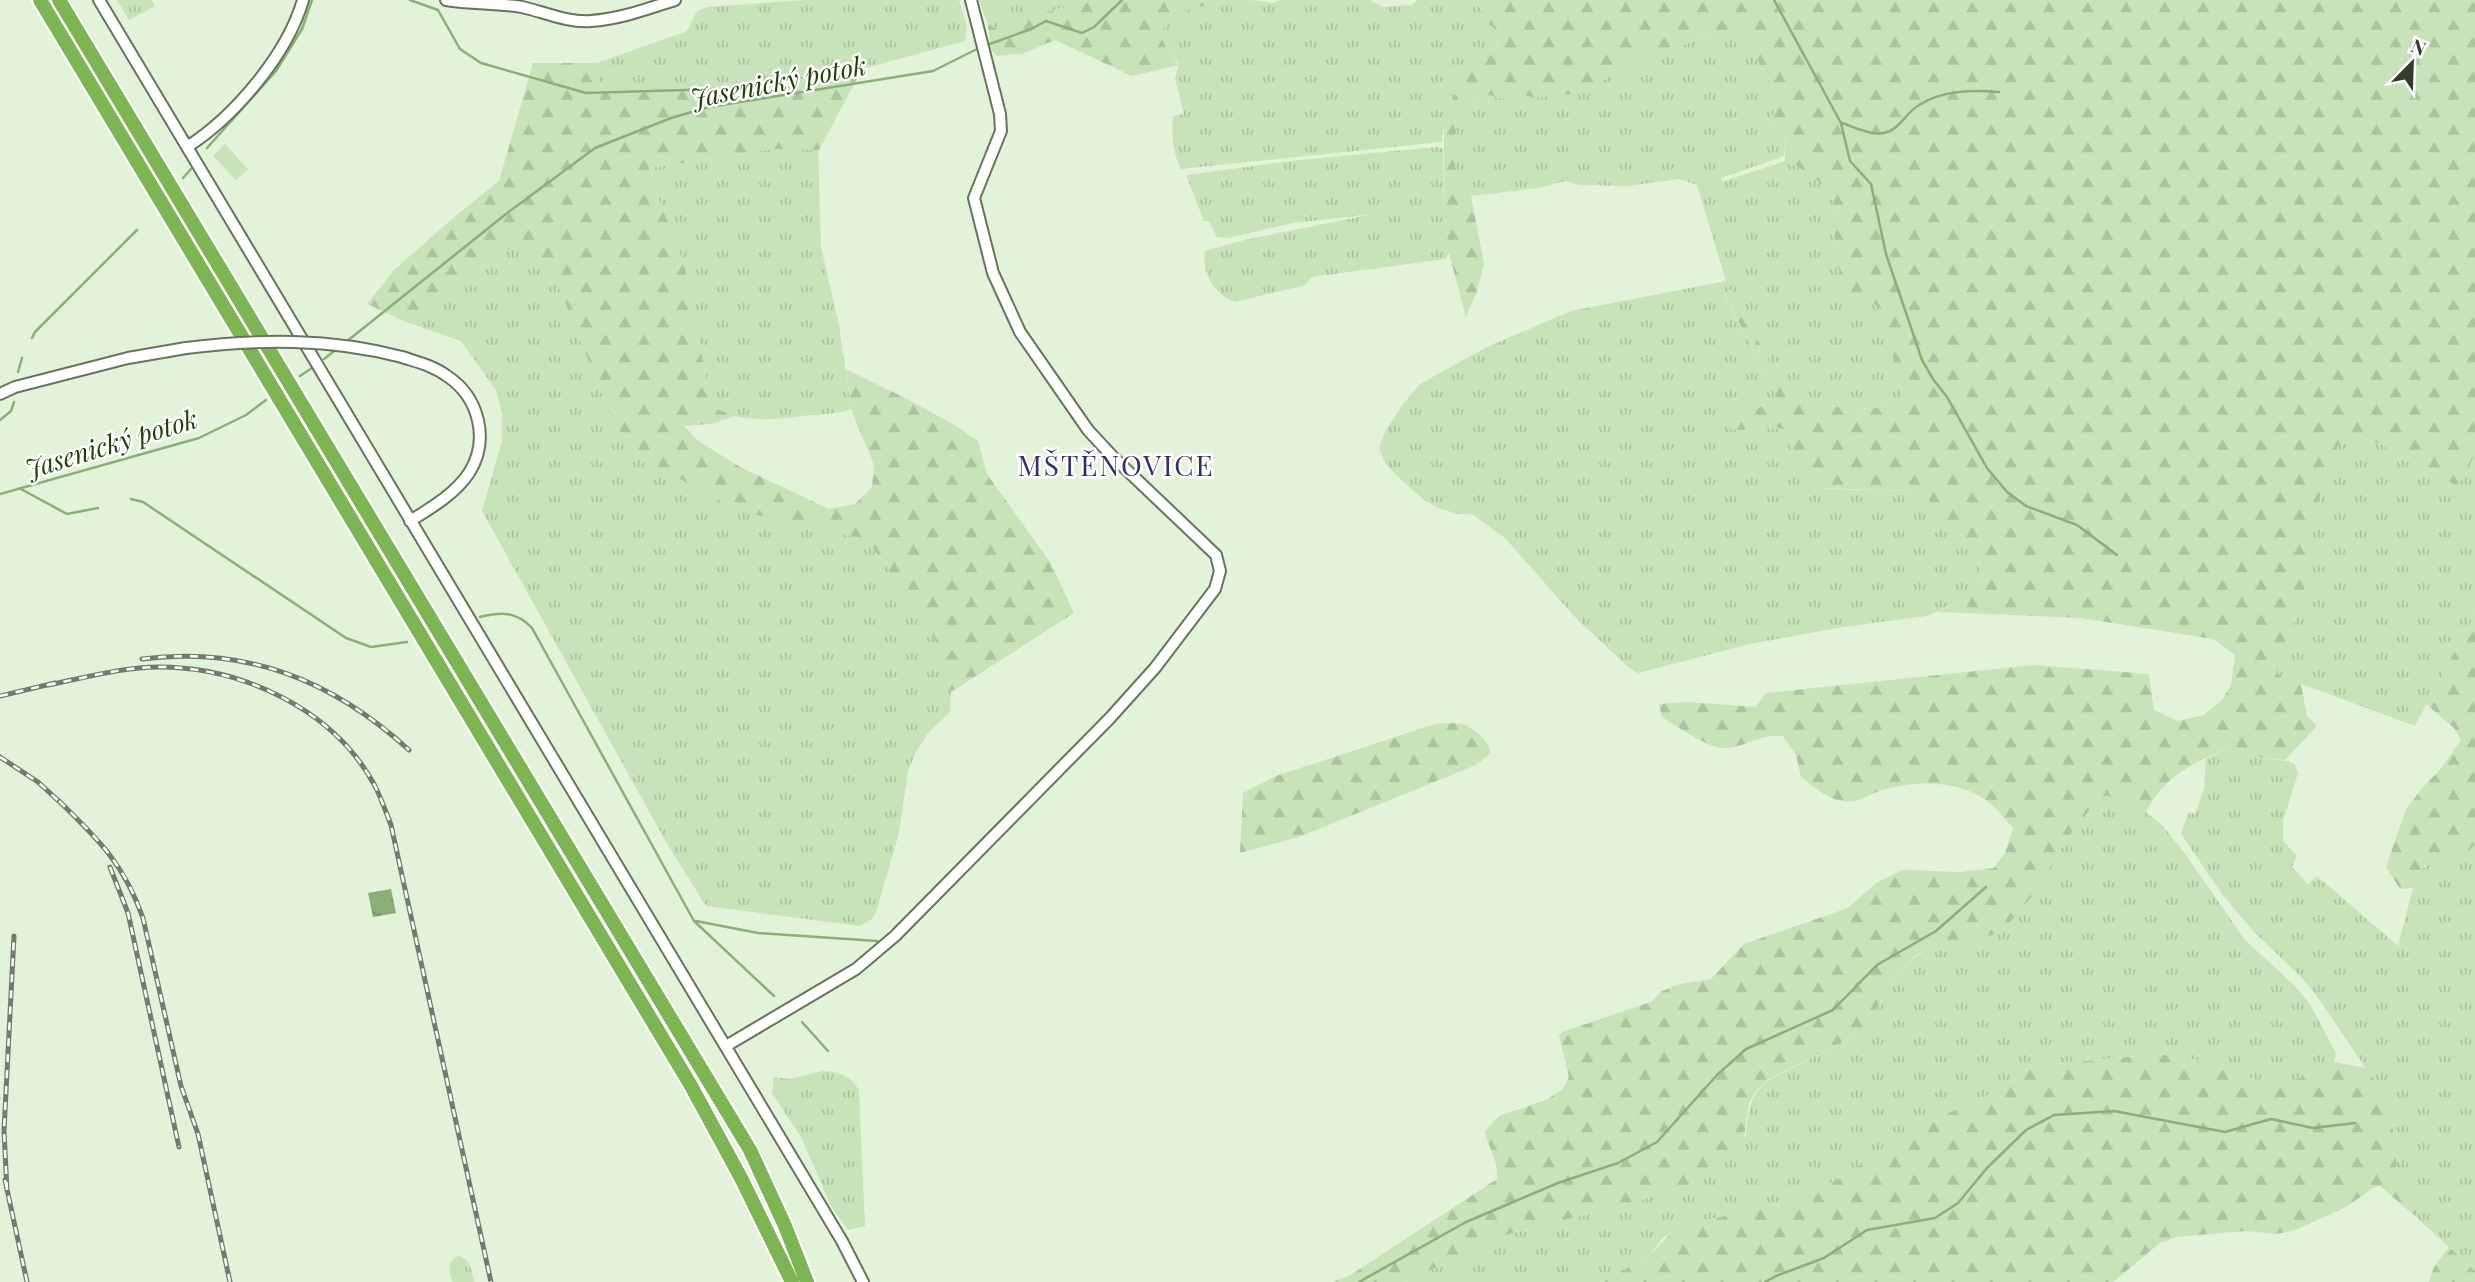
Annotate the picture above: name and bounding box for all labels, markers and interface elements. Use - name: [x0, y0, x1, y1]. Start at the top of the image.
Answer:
- north arrow: [2377, 28, 2447, 98]
- text: N: [2408, 32, 2431, 61]
- water label: Jasenický potok: [687, 47, 869, 115]
- water label: Jasenický potok: [21, 400, 201, 486]
- district label: MŠTĚNOVICE: [1017, 446, 1215, 483]

